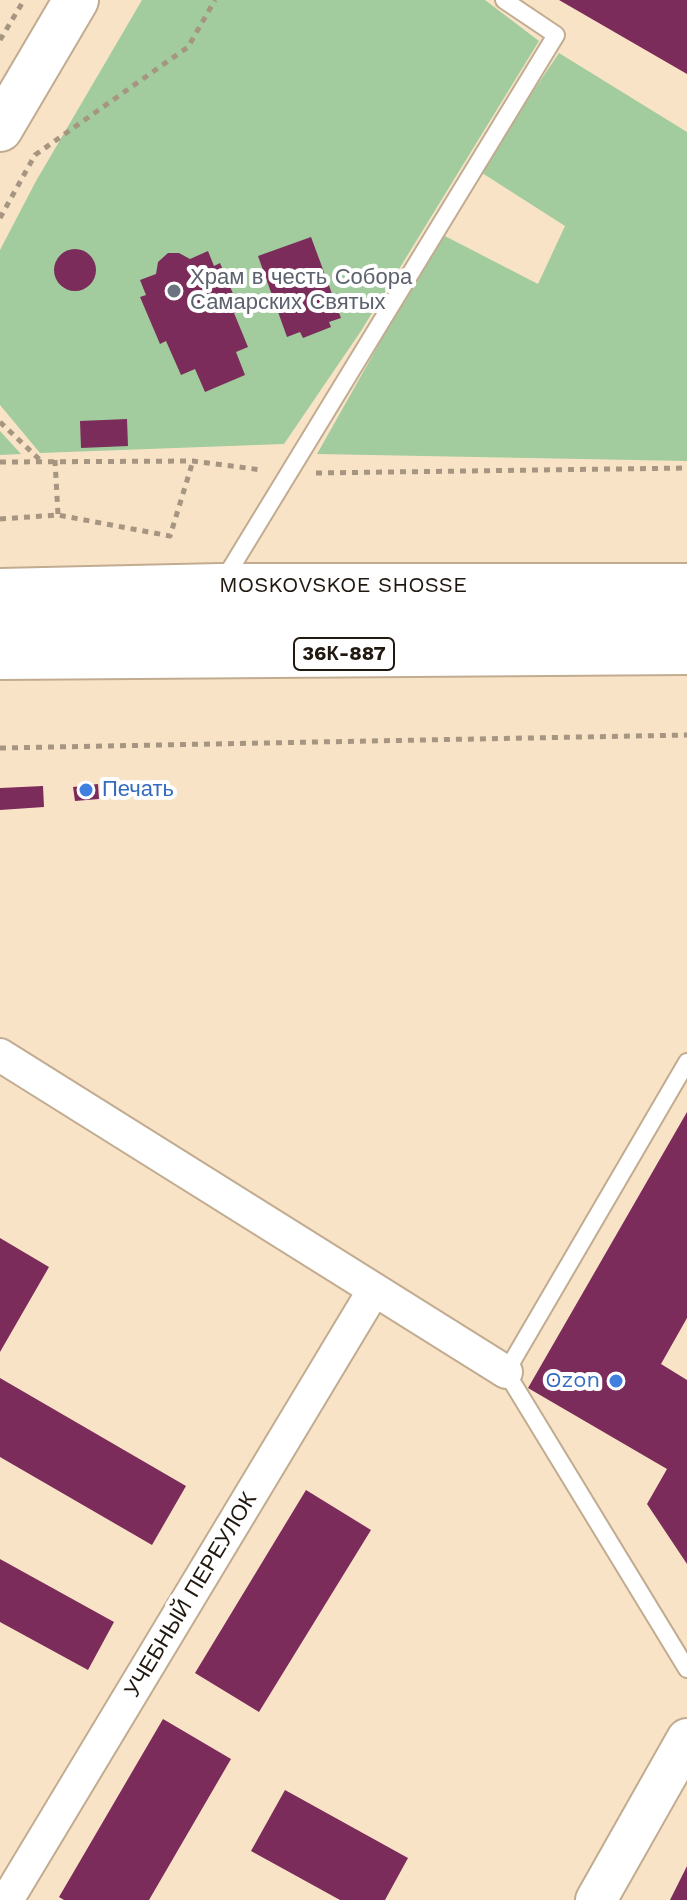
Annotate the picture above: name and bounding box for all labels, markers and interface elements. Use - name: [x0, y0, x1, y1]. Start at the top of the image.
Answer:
- place label: Храм в честь Собора Самарских Святых: [190, 265, 412, 316]
- marker: Храм в честь Собора Самарских Святых: [165, 282, 183, 300]
- street label: MOSKOVSKOE SHOSSE: [219, 573, 467, 599]
- road number: 36К-887: [294, 638, 394, 670]
- place label: Печать: [102, 777, 174, 803]
- marker: Печать: [77, 781, 95, 799]
- place label: Ozon: [545, 1368, 600, 1394]
- marker: Ozon: [607, 1372, 625, 1390]
- street label: УЧЕБНЫЙ ПЕРЕУЛОК: [119, 1488, 263, 1702]

